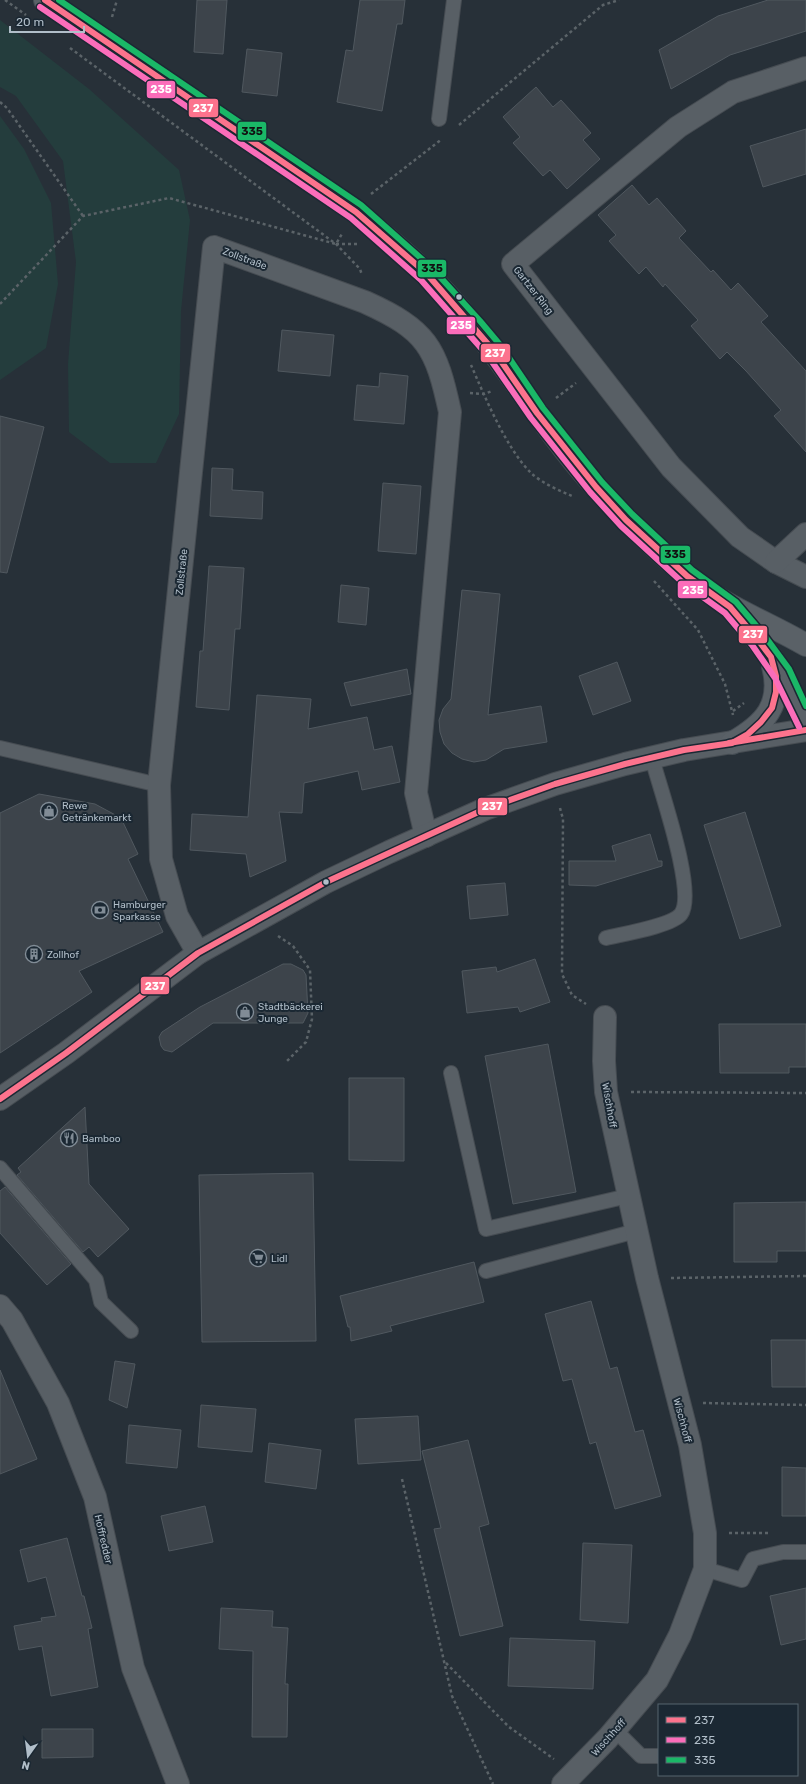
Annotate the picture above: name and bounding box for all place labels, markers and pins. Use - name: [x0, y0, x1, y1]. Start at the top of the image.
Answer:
- unlabelled marker: [454, 292, 464, 302]
- place label: Rewe Getränkemarkt: [62, 800, 131, 824]
- shop icon: Rewe Getränkemarkt: [39, 801, 59, 821]
- unlabelled marker: [321, 877, 331, 887]
- place label: Hamburger Sparkasse: [113, 899, 166, 923]
- bank icon: Hamburger Sparkasse: [90, 900, 110, 920]
- building icon: Zollhof: [24, 944, 44, 964]
- place label: Zollhof: [47, 949, 79, 961]
- place label: Stadtbäckerei Junge: [258, 1001, 323, 1025]
- shop icon: Stadtbäckerei Junge: [235, 1002, 255, 1022]
- restaurant icon: Bamboo: [59, 1128, 79, 1148]
- place label: Bamboo: [82, 1133, 121, 1145]
- supermarket icon: Lidl: [248, 1248, 268, 1268]
- place label: Lidl: [271, 1253, 287, 1265]

